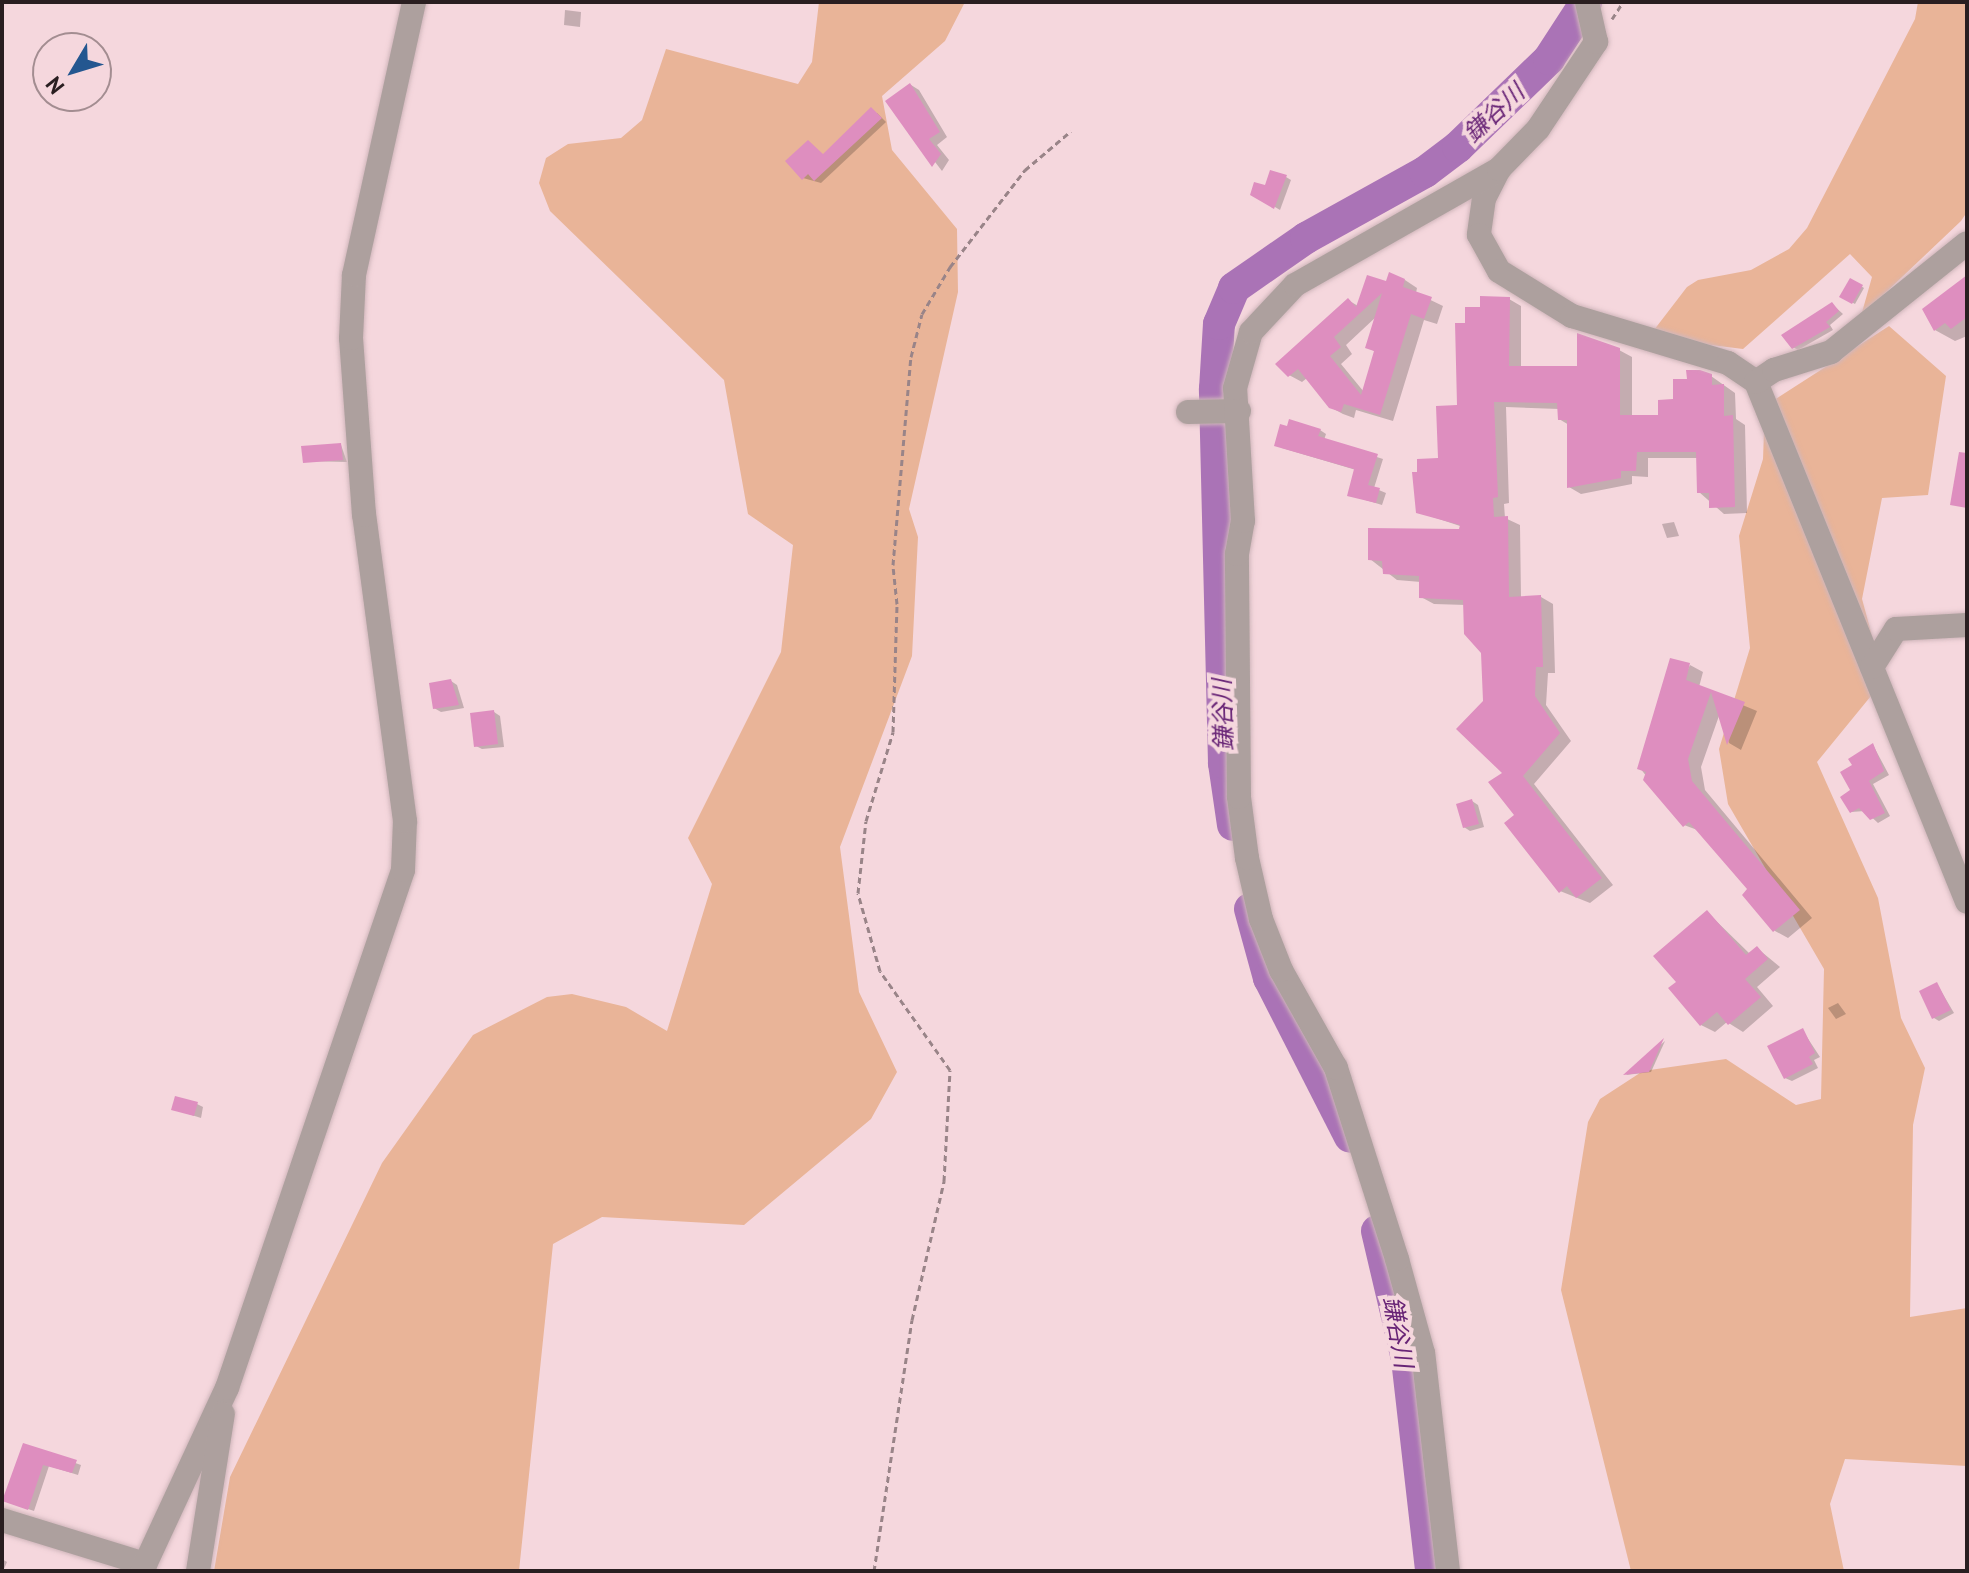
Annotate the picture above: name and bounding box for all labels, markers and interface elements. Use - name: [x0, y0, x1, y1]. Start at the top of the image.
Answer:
- north arrow: [32, 32, 112, 112]
- text: N: [39, 71, 70, 100]
- water label: 鎌谷川: [1458, 78, 1530, 148]
- water label: 鎌谷川: [1207, 679, 1239, 751]
- water label: 鎌谷川: [1378, 1294, 1418, 1370]

